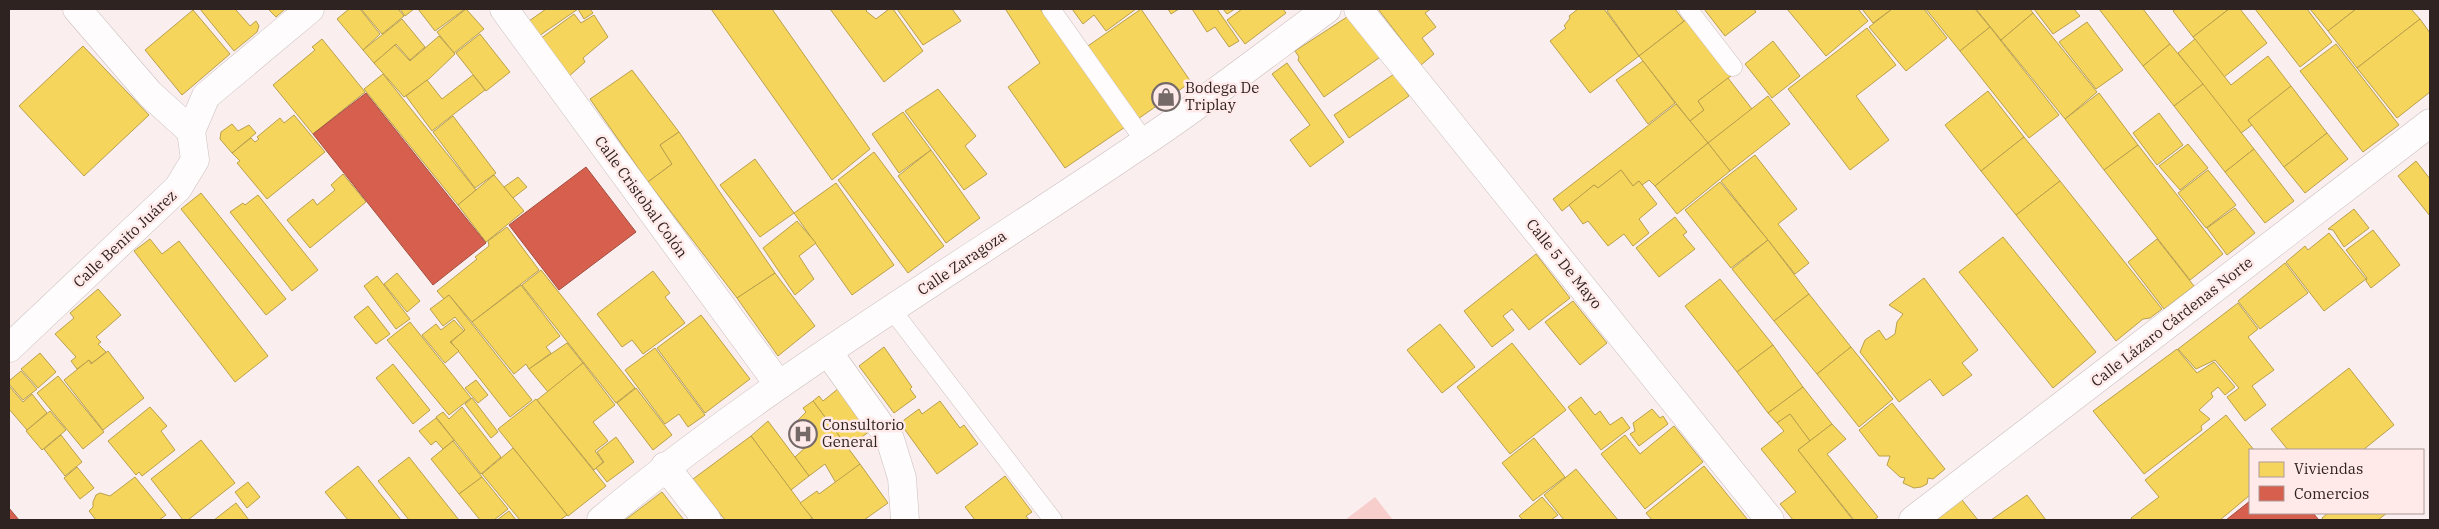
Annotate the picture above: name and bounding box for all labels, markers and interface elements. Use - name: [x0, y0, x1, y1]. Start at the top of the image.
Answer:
- place label: Bodega De Triplay: [1185, 78, 1259, 114]
- shop icon: Bodega De Triplay: [1151, 82, 1181, 112]
- street label: Calle Cristobal Colón: [591, 132, 692, 262]
- street label: Calle Benito Juárez: [69, 186, 180, 291]
- street label: Calle 5 De Mayo: [1522, 215, 1606, 313]
- street label: Calle Zaragoza: [914, 226, 1010, 299]
- street label: Calle Lázaro Cárdenas Norte: [2087, 253, 2256, 391]
- place label: Consultorio General: [822, 415, 904, 451]
- hospital icon: Consultorio General: [788, 419, 818, 449]
- legend: [2249, 449, 2424, 514]
- text: Viviendas: [2294, 459, 2363, 478]
- text: Comercios: [2294, 484, 2369, 503]

